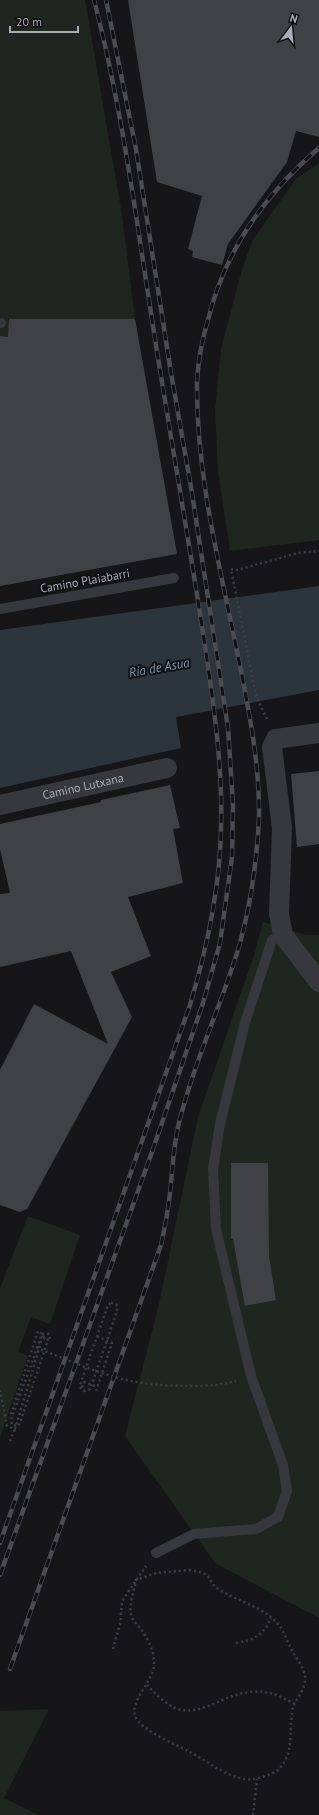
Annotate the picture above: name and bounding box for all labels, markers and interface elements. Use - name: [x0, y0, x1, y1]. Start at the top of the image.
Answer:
- scale bar: [10, 8, 78, 34]
- north arrow: [271, 8, 311, 48]
- text: N: [288, 11, 299, 26]
- text: 20 m: [16, 14, 42, 29]
- street label: Camino Plaiabarri: [39, 565, 131, 596]
- water label: Ría de Asua: [127, 654, 191, 681]
- street label: Camino Lutxana: [41, 770, 125, 802]

